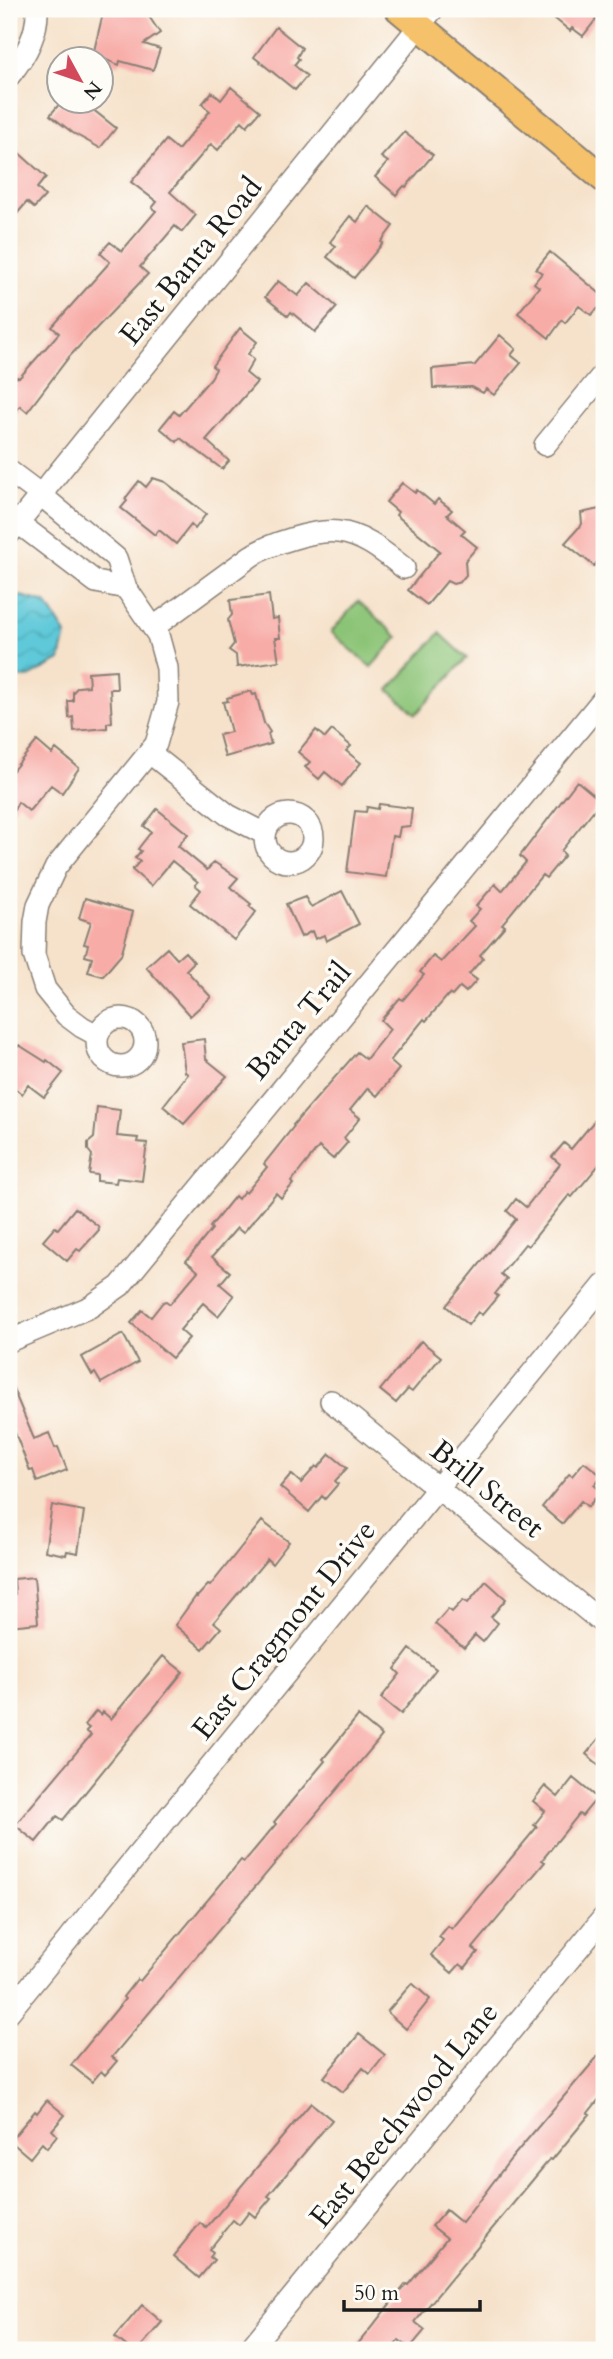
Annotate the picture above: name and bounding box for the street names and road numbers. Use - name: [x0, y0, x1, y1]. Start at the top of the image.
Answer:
- street label: East Banta Road: [110, 168, 272, 354]
- street label: Banta Trail: [237, 953, 361, 1089]
- street label: Brill Street: [422, 1431, 553, 1548]
- street label: East Cragmont Drive: [183, 1512, 385, 1748]
- street label: East Beechwood Lane: [300, 1994, 508, 2236]

